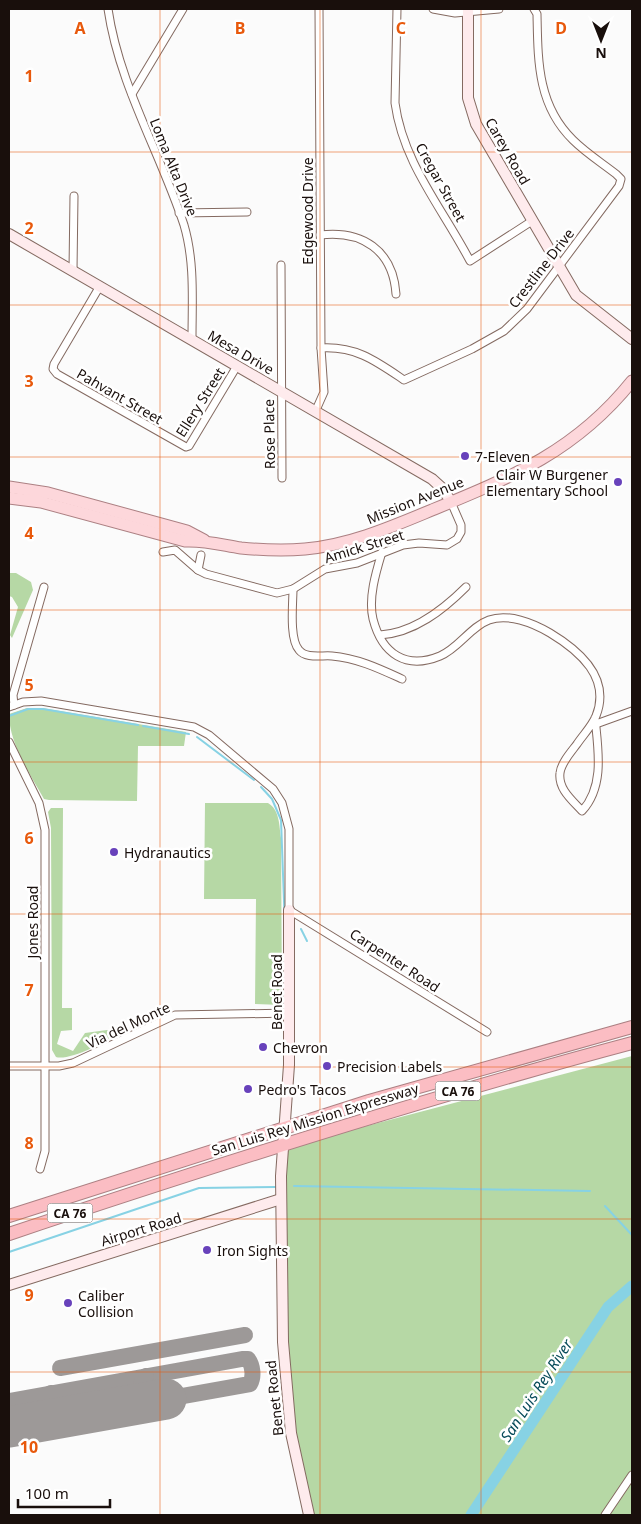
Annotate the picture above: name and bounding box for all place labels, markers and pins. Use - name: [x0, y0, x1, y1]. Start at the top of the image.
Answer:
- place label: 7-Eleven: [475, 447, 530, 466]
- marker: 7-Eleven: [459, 450, 471, 462]
- place label: Clair W Burgener Elementary School: [486, 465, 608, 500]
- marker: Clair W Burgener Elementary School: [612, 476, 624, 488]
- place label: Hydranautics: [124, 843, 211, 862]
- marker: Hydranautics: [108, 846, 120, 858]
- place label: Chevron: [273, 1038, 328, 1057]
- marker: Chevron: [257, 1041, 269, 1053]
- place label: Precision Labels: [337, 1057, 443, 1076]
- marker: Precision Labels: [321, 1060, 333, 1072]
- place label: Pedro's Tacos: [258, 1080, 347, 1099]
- marker: Pedro's Tacos: [242, 1083, 254, 1095]
- place label: Iron Sights: [217, 1241, 289, 1260]
- marker: Iron Sights: [201, 1244, 213, 1256]
- place label: Caliber Collision: [78, 1286, 134, 1321]
- marker: Caliber Collision: [62, 1297, 74, 1309]

